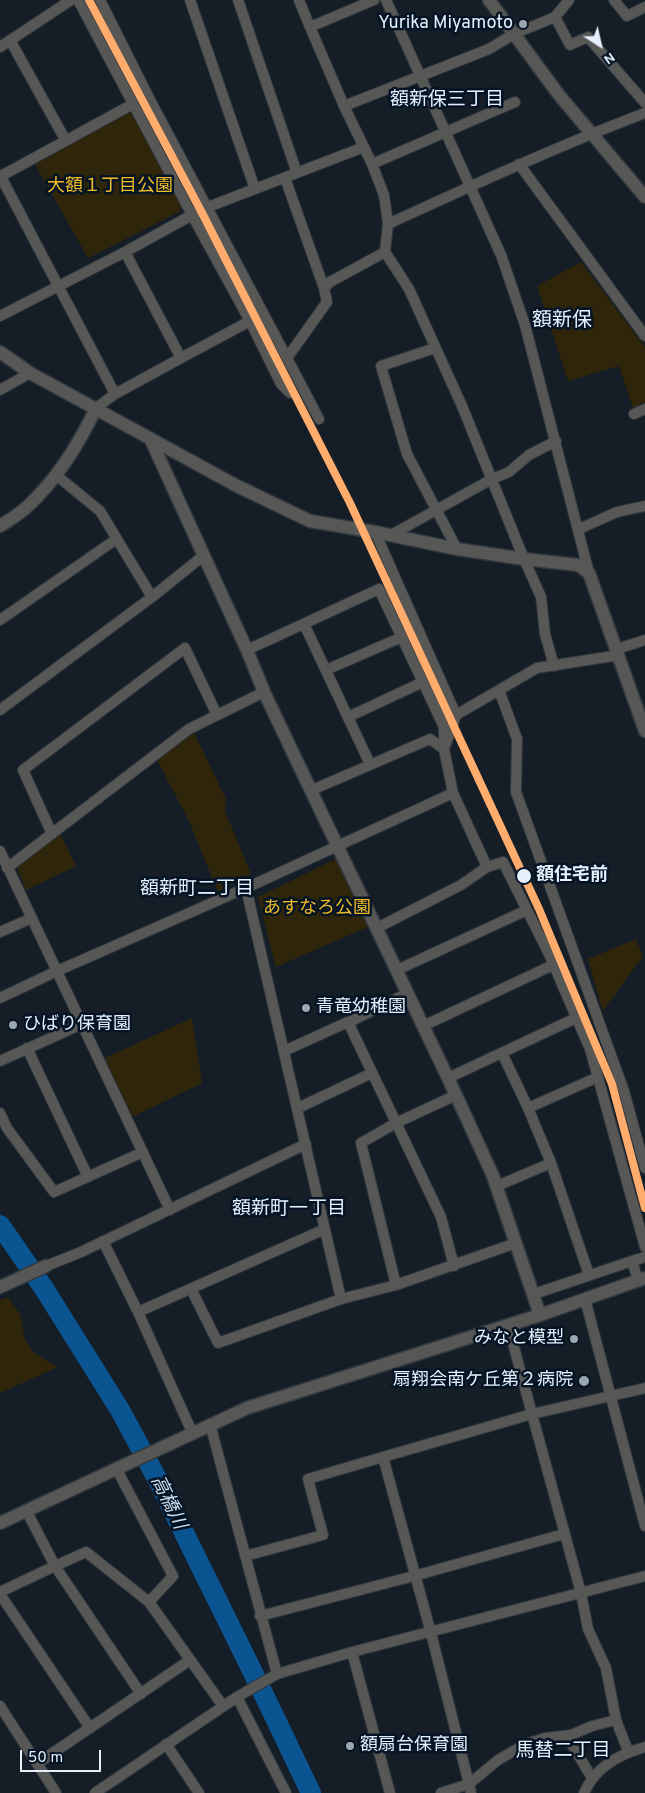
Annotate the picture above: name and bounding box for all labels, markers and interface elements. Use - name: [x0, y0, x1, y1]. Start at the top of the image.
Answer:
- place label: Yurika Miyamoto: [378, 13, 513, 35]
- marker: Yurika Miyamoto: [517, 18, 529, 30]
- north arrow: [575, 20, 625, 70]
- text: N: [600, 48, 618, 68]
- district label: 額新保三丁目: [390, 90, 504, 112]
- park label: 大額１丁目公園: [47, 176, 173, 198]
- district label: 額新保: [532, 310, 592, 334]
- place label: 額住宅前: [536, 865, 608, 887]
- marker: 額住宅前: [515, 867, 533, 885]
- district label: 額新町二丁目: [140, 879, 254, 901]
- park label: あすなろ公園: [263, 898, 371, 920]
- place label: 青竜幼稚園: [316, 997, 406, 1019]
- marker: 青竜幼稚園: [300, 1002, 312, 1014]
- place label: ひばり保育園: [23, 1014, 131, 1036]
- marker: ひばり保育園: [7, 1019, 19, 1031]
- district label: 額新町一丁目: [232, 1199, 346, 1221]
- place label: みなと模型: [474, 1328, 564, 1350]
- marker: みなと模型: [568, 1333, 580, 1345]
- place label: 扇翔会南ケ丘第２病院: [393, 1370, 573, 1392]
- marker: 扇翔会南ケ丘第２病院: [577, 1374, 591, 1388]
- water label: 高橋川: [144, 1472, 190, 1534]
- place label: 額扇台保育園: [360, 1735, 468, 1757]
- scale bar: [22, 1740, 104, 1772]
- marker: 額扇台保育園: [344, 1740, 356, 1752]
- district label: 馬替二丁目: [516, 1741, 610, 1763]
- text: 50 m: [28, 1749, 63, 1768]

